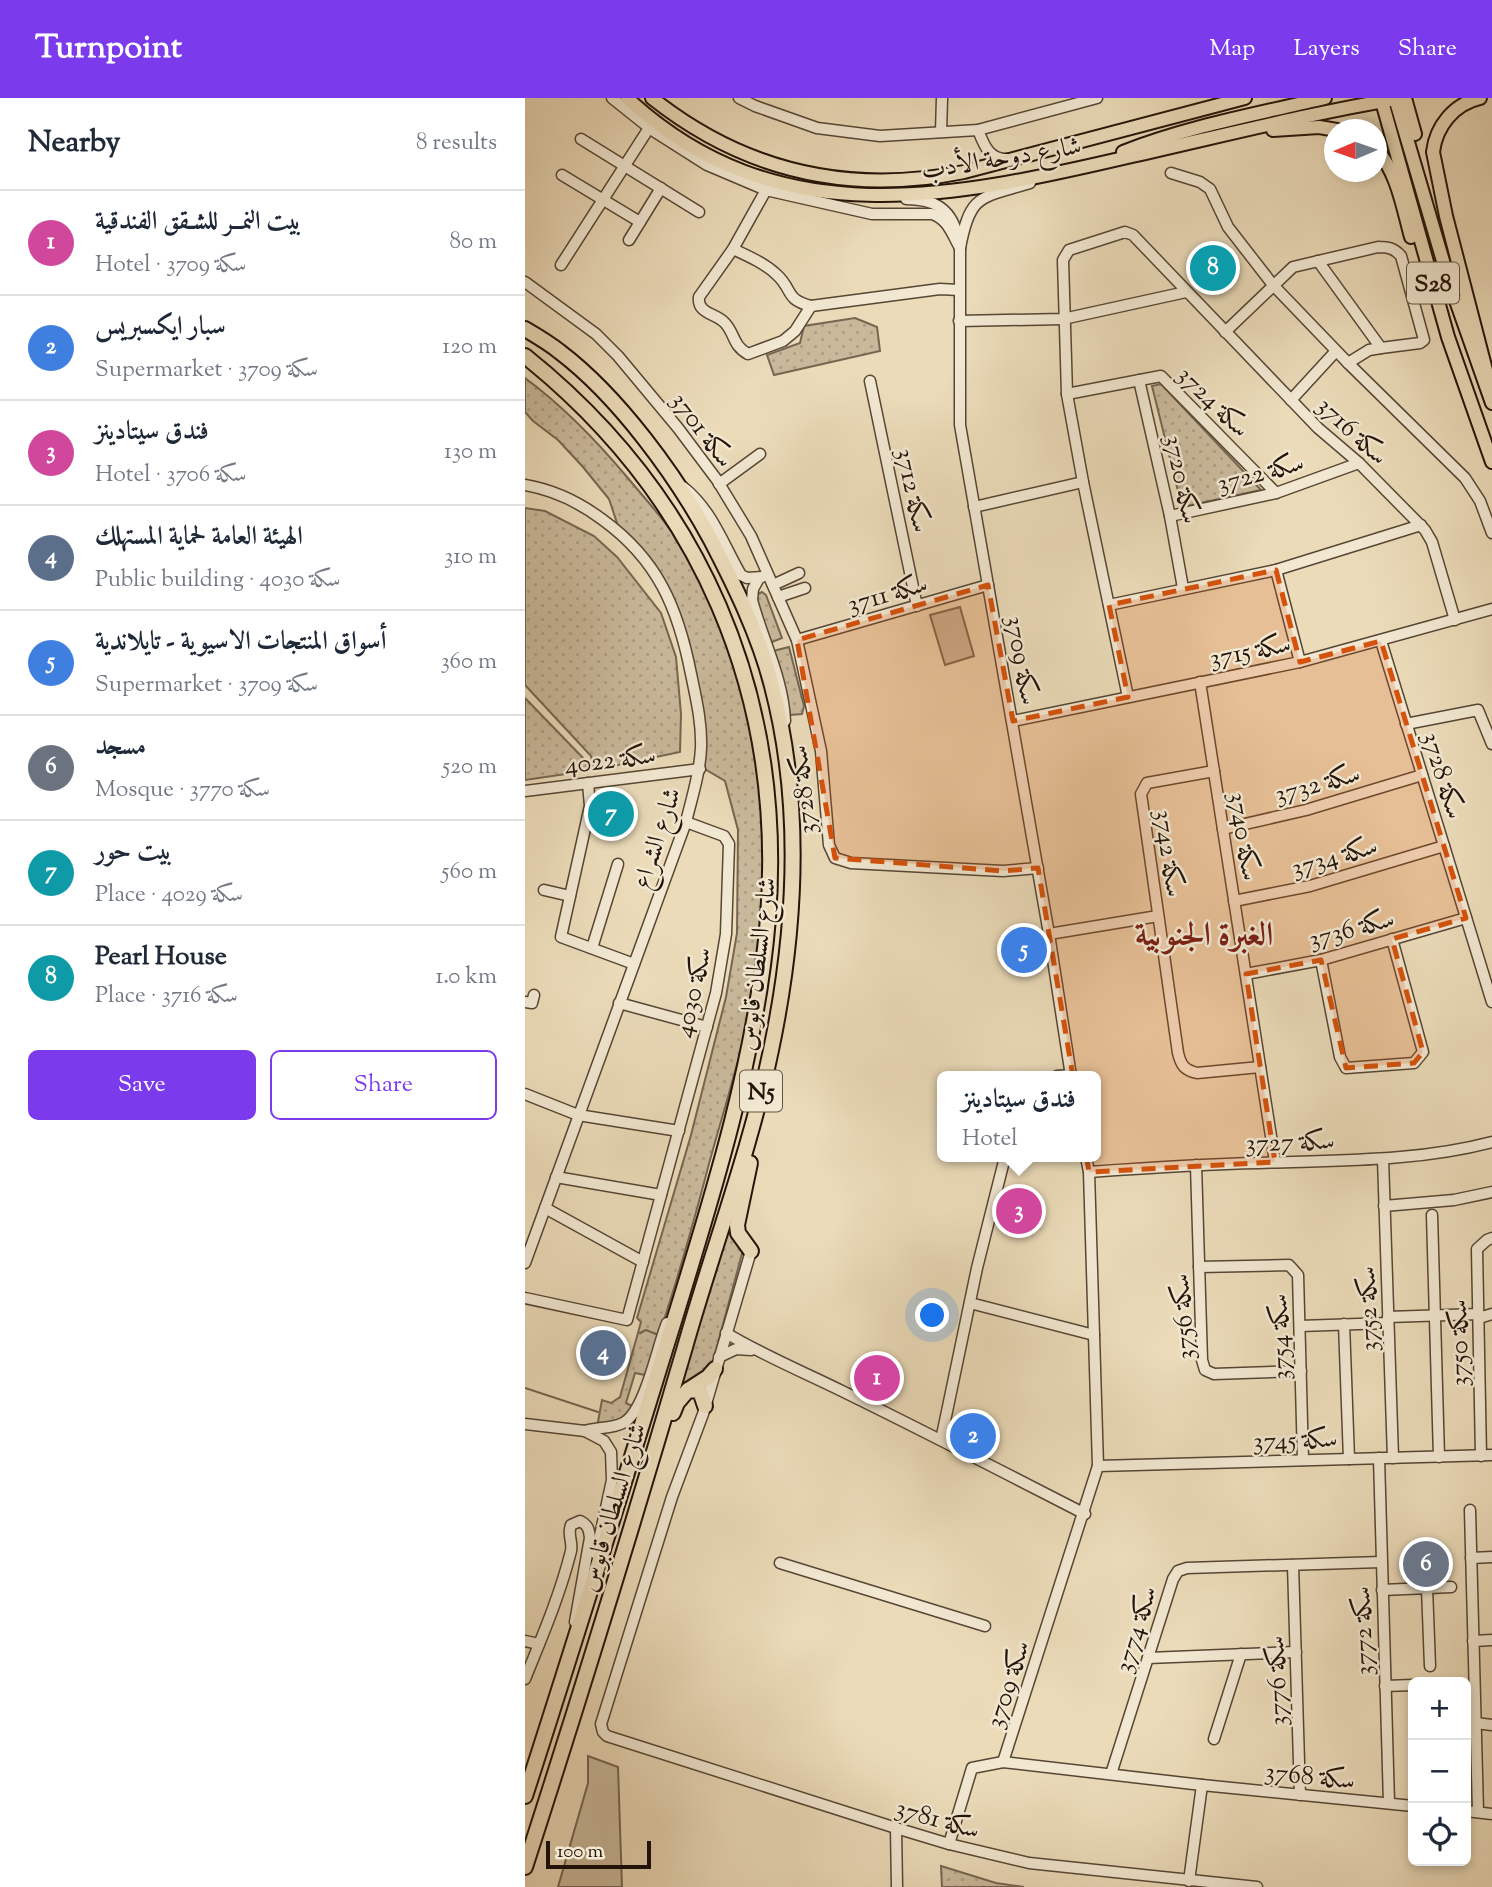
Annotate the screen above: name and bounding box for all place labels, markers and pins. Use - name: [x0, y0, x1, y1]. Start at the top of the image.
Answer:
- pin: 8: [1190, 242, 1236, 294]
- pin: 7: [588, 788, 634, 840]
- pin: 5: [1001, 924, 1047, 976]
- pin: 3: [996, 1185, 1042, 1237]
- pin: 4: [580, 1327, 626, 1379]
- pin: 1: [854, 1352, 900, 1404]
- pin: 2: [950, 1410, 996, 1462]
- pin: 6: [1403, 1538, 1449, 1590]

